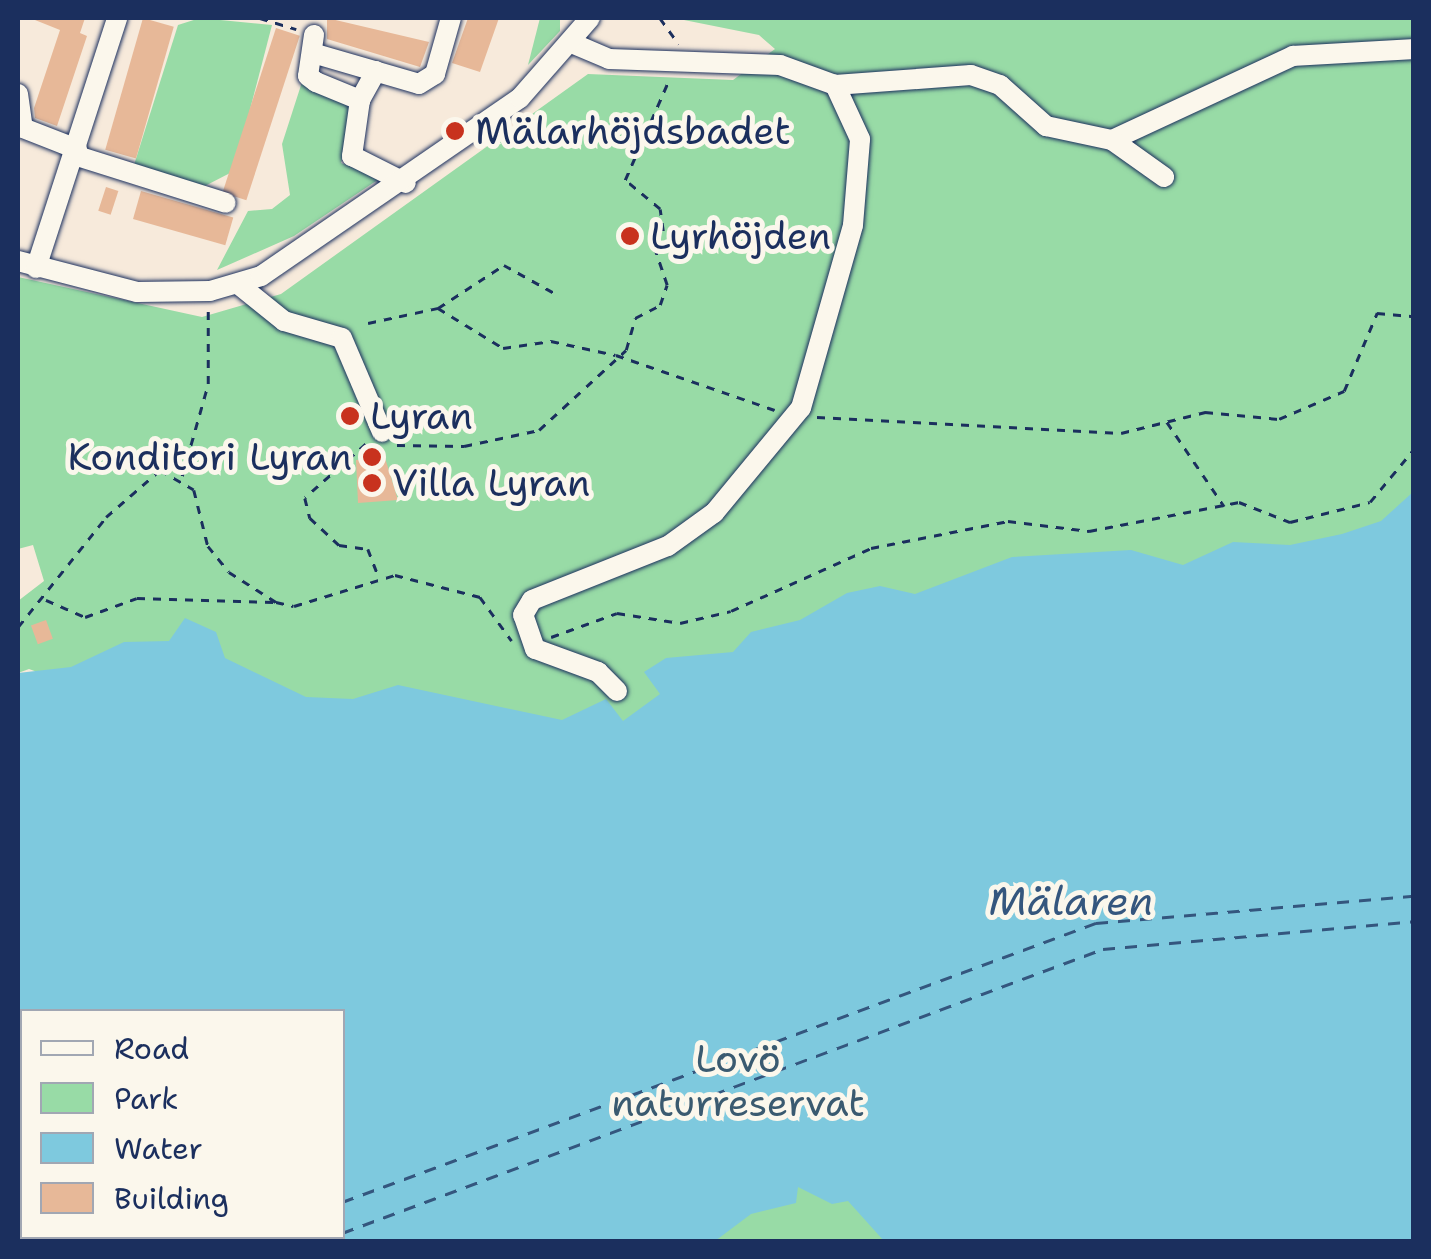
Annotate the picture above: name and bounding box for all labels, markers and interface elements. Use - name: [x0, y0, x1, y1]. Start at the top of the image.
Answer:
- place label: Mälarhöjdsbadet: [475, 108, 791, 154]
- marker: Mälarhöjdsbadet: [444, 120, 466, 142]
- place label: Lyrhöjden: [650, 213, 831, 259]
- marker: Lyrhöjden: [619, 225, 641, 247]
- place label: Lyran: [370, 393, 473, 439]
- marker: Lyran: [339, 405, 361, 427]
- place label: Konditori Lyran: [68, 434, 352, 480]
- marker: Konditori Lyran: [361, 446, 383, 468]
- place label: Villa Lyran: [392, 460, 590, 506]
- marker: Villa Lyran: [361, 472, 383, 494]
- water label: Mälaren: [989, 877, 1153, 925]
- legend: [20, 1009, 345, 1239]
- text: Road: [114, 1028, 189, 1069]
- park label: Lovö naturreservat: [611, 1036, 865, 1126]
- text: Park: [114, 1078, 178, 1119]
- text: Water: [114, 1128, 203, 1169]
- text: Building: [114, 1178, 229, 1219]

